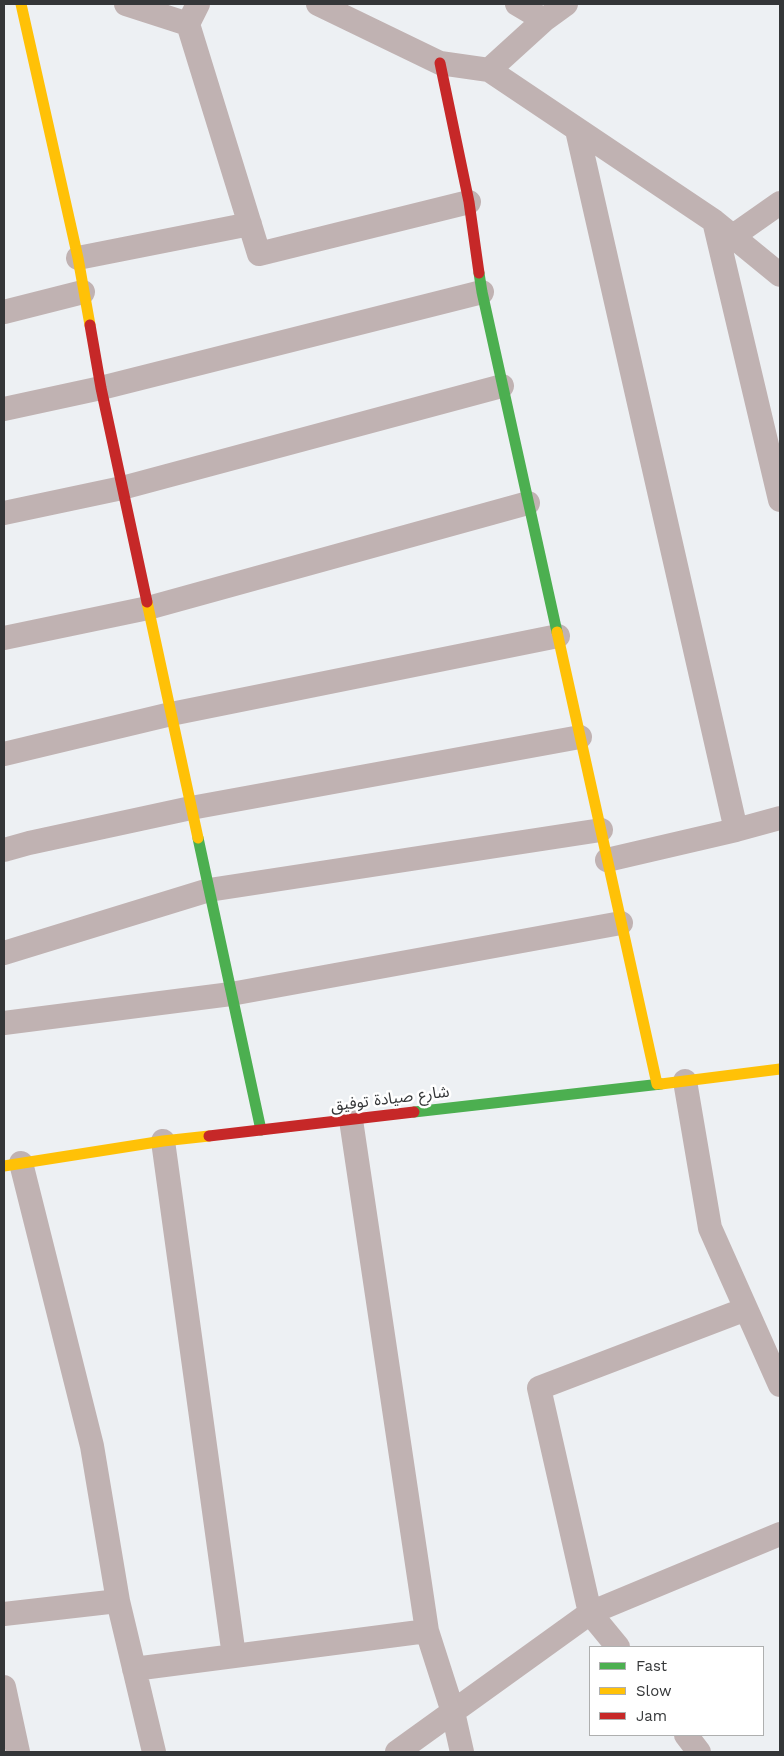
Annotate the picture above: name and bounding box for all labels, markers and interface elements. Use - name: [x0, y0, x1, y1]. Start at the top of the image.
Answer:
- street label: شارع صيادة توفيق: [329, 1082, 451, 1116]
- legend: [589, 1646, 764, 1736]
- text: Fast: [636, 1657, 667, 1675]
- text: Slow: [636, 1682, 672, 1700]
- text: Jam: [636, 1707, 667, 1725]

